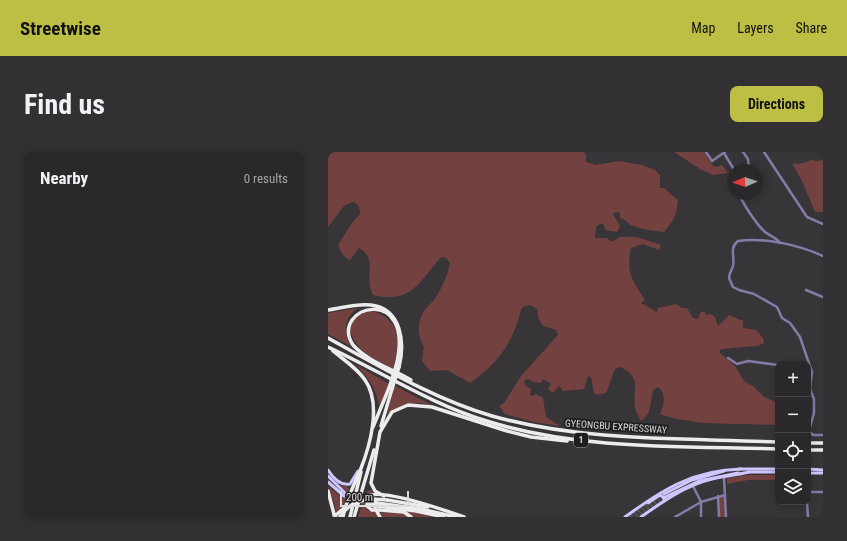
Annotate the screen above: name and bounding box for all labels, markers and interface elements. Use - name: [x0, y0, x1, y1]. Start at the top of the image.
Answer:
- text: Streetwise: [20, 17, 101, 40]
- text: Map: [691, 20, 715, 36]
- text: Layers: [737, 20, 774, 36]
- text: Share: [796, 20, 827, 36]
- button: Directions: [730, 86, 823, 122]
- text: Find us: [24, 88, 105, 121]
- north arrow: [727, 164, 763, 200]
- text: Nearby: [40, 168, 88, 188]
- text: 0 results: [244, 171, 288, 186]
- map controls: [775, 361, 811, 505]
- button: +: [775, 361, 811, 397]
- button: −: [775, 397, 811, 433]
- street label: GYEONGBU EXPRESSWAY: [565, 417, 668, 436]
- road number: 1: [574, 433, 588, 447]
- button: locate: [775, 433, 811, 469]
- button: layers: [775, 469, 811, 505]
- scale bar: [340, 489, 409, 508]
- text: 200 m: [346, 491, 373, 504]

